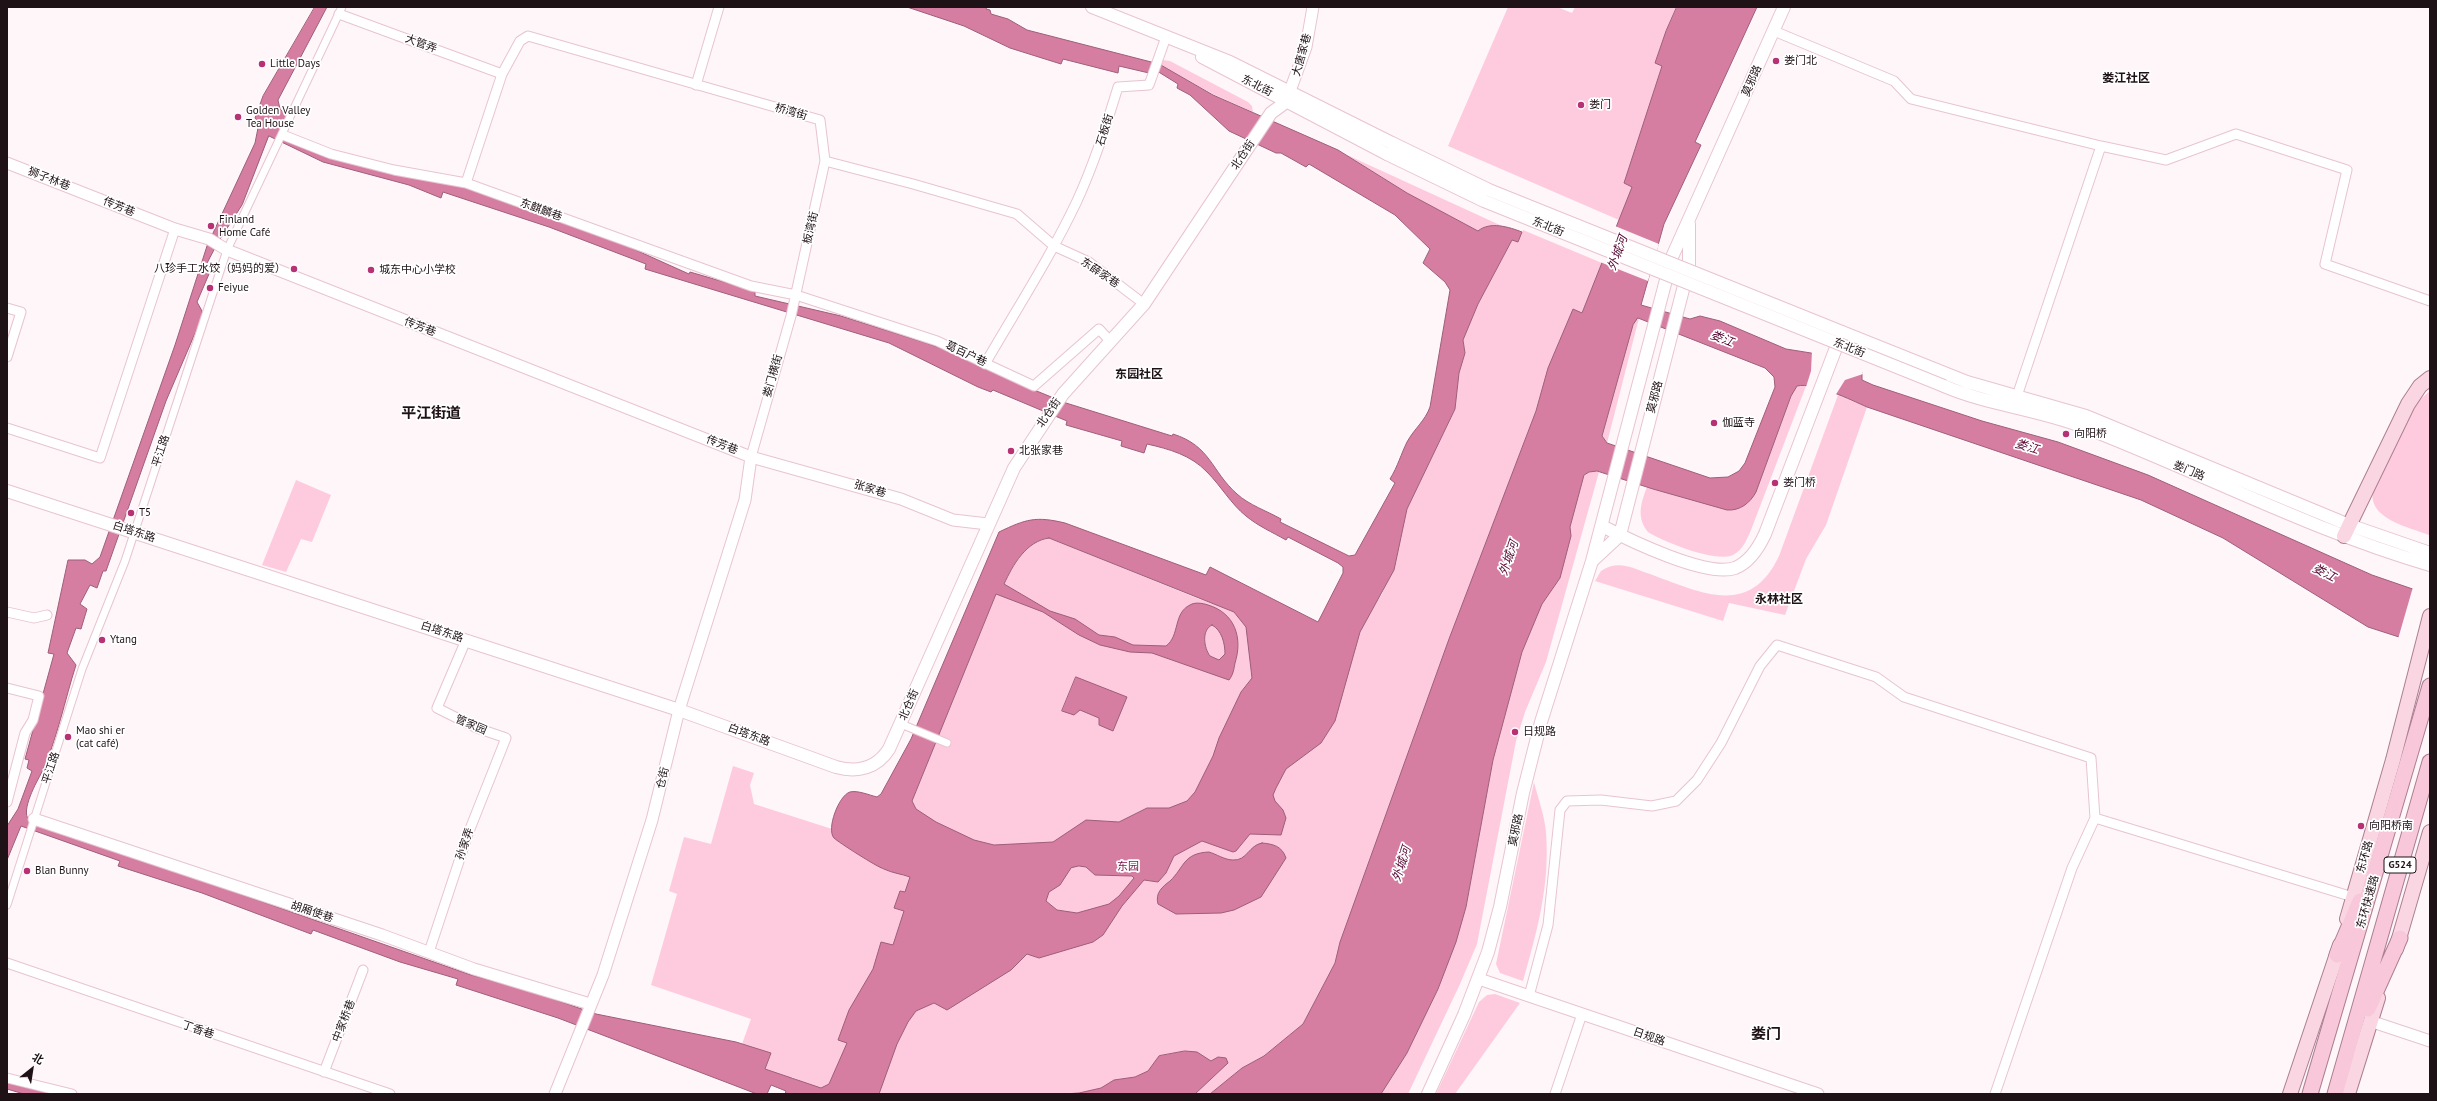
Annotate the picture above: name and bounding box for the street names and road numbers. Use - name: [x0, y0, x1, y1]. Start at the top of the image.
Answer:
- street label: 大管弄: [403, 32, 439, 56]
- street label: 大唐家巷: [1290, 32, 1314, 78]
- street label: 莫邪路: [1739, 63, 1765, 99]
- street label: 东北街: [1239, 73, 1275, 99]
- street label: 桥湾街: [773, 101, 809, 123]
- street label: 石板街: [1094, 112, 1116, 148]
- street label: 北仓街: [1228, 138, 1258, 172]
- street label: 狮子林巷: [26, 165, 72, 193]
- street label: 传芳巷: [101, 195, 137, 219]
- street label: 东麒麟巷: [518, 196, 564, 224]
- street label: 板湾街: [801, 210, 821, 246]
- street label: 东北街: [1530, 215, 1566, 239]
- street label: 东薛家巷: [1078, 255, 1122, 291]
- street label: 传芳巷: [402, 315, 438, 339]
- street label: 东北街: [1831, 336, 1867, 360]
- street label: 葛百户巷: [943, 339, 989, 369]
- street label: 娄门横街: [761, 353, 785, 399]
- street label: 莫邪路: [1645, 379, 1665, 415]
- street label: 北仓街: [1034, 396, 1064, 430]
- street label: 平江路: [150, 433, 172, 469]
- street label: 传芳巷: [704, 433, 740, 457]
- street label: 娄门路: [2171, 458, 2207, 484]
- street label: 张家巷: [852, 478, 888, 500]
- street label: 白塔东路: [111, 519, 157, 545]
- street label: 白塔东路: [419, 619, 465, 645]
- street label: 北仓街: [896, 687, 922, 723]
- street label: 管家园: [453, 712, 489, 738]
- street label: 白塔东路: [726, 721, 772, 749]
- street label: 平江路: [40, 750, 62, 786]
- street label: 仓街: [654, 766, 672, 790]
- street label: 莫邪路: [1506, 813, 1526, 847]
- street label: 孙家弄: [453, 826, 477, 862]
- street label: 东环路: [2354, 839, 2376, 875]
- road number: G524: [2384, 857, 2416, 873]
- street label: 东环快速路: [2354, 874, 2382, 930]
- street label: 胡厢使巷: [289, 899, 335, 925]
- street label: 中家桥巷: [330, 998, 358, 1044]
- street label: 丁香巷: [180, 1018, 216, 1042]
- street label: 日规路: [1631, 1025, 1667, 1049]

